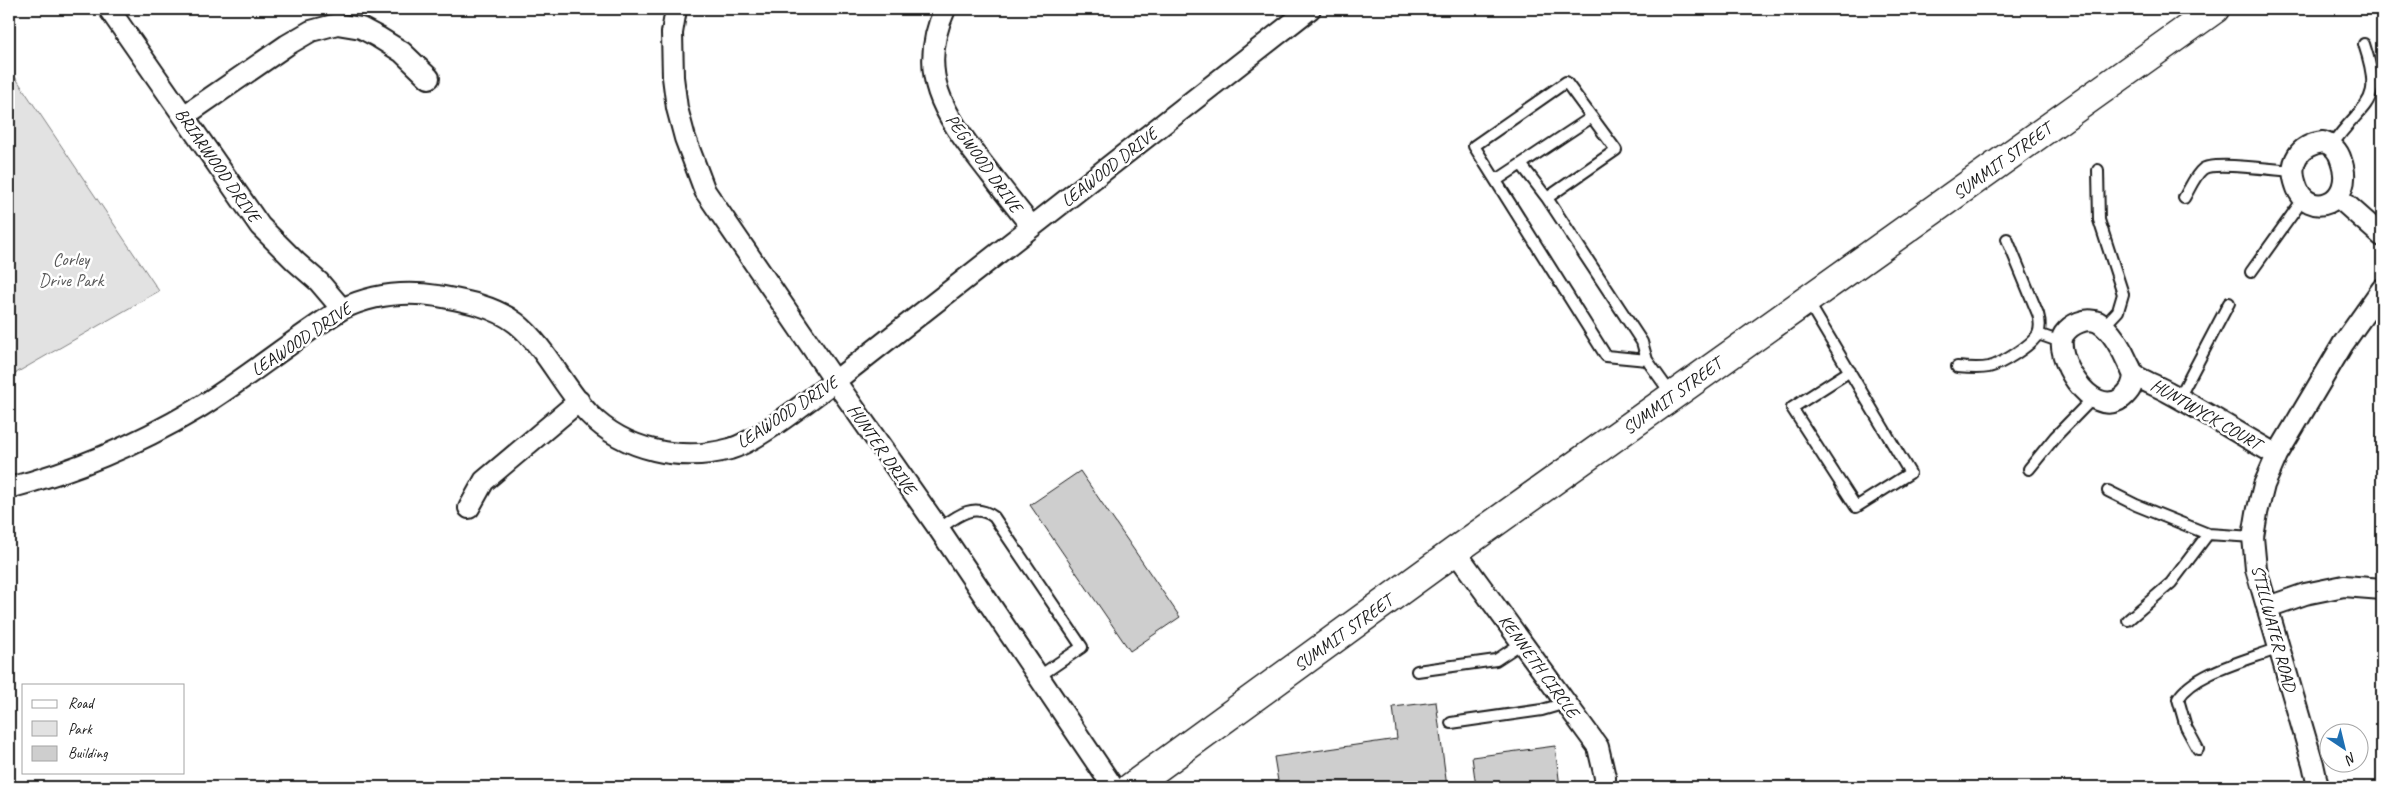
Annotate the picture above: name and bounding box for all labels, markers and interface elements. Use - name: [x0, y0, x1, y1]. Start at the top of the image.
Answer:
- street label: BRIARWOOD DRIVE: [170, 104, 267, 228]
- street label: PEGWOOD DRIVE: [941, 109, 1028, 218]
- street label: SUMMIT STREET: [1948, 115, 2060, 204]
- street label: LEAWOOD DRIVE: [1056, 121, 1163, 211]
- park label: Corley Drive Park: [39, 248, 105, 291]
- street label: LEAWOOD DRIVE: [247, 296, 357, 381]
- street label: SUMMIT STREET: [1618, 350, 1730, 439]
- street label: LEAWOOD DRIVE: [732, 370, 843, 453]
- street label: HUNTWYCK COURT: [2147, 374, 2268, 456]
- street label: HUNTER DRIVE: [843, 400, 923, 500]
- street label: STILLWATER ROAD: [2247, 562, 2302, 695]
- street label: SUMMIT STREET: [1289, 587, 1401, 676]
- street label: KENNETH CIRCLE: [1494, 610, 1585, 724]
- legend: [22, 684, 185, 774]
- text: Road: [68, 694, 95, 713]
- text: Park: [68, 720, 93, 739]
- north arrow: [2318, 724, 2368, 774]
- text: Building: [68, 744, 108, 763]
- text: N: [2341, 749, 2360, 769]

